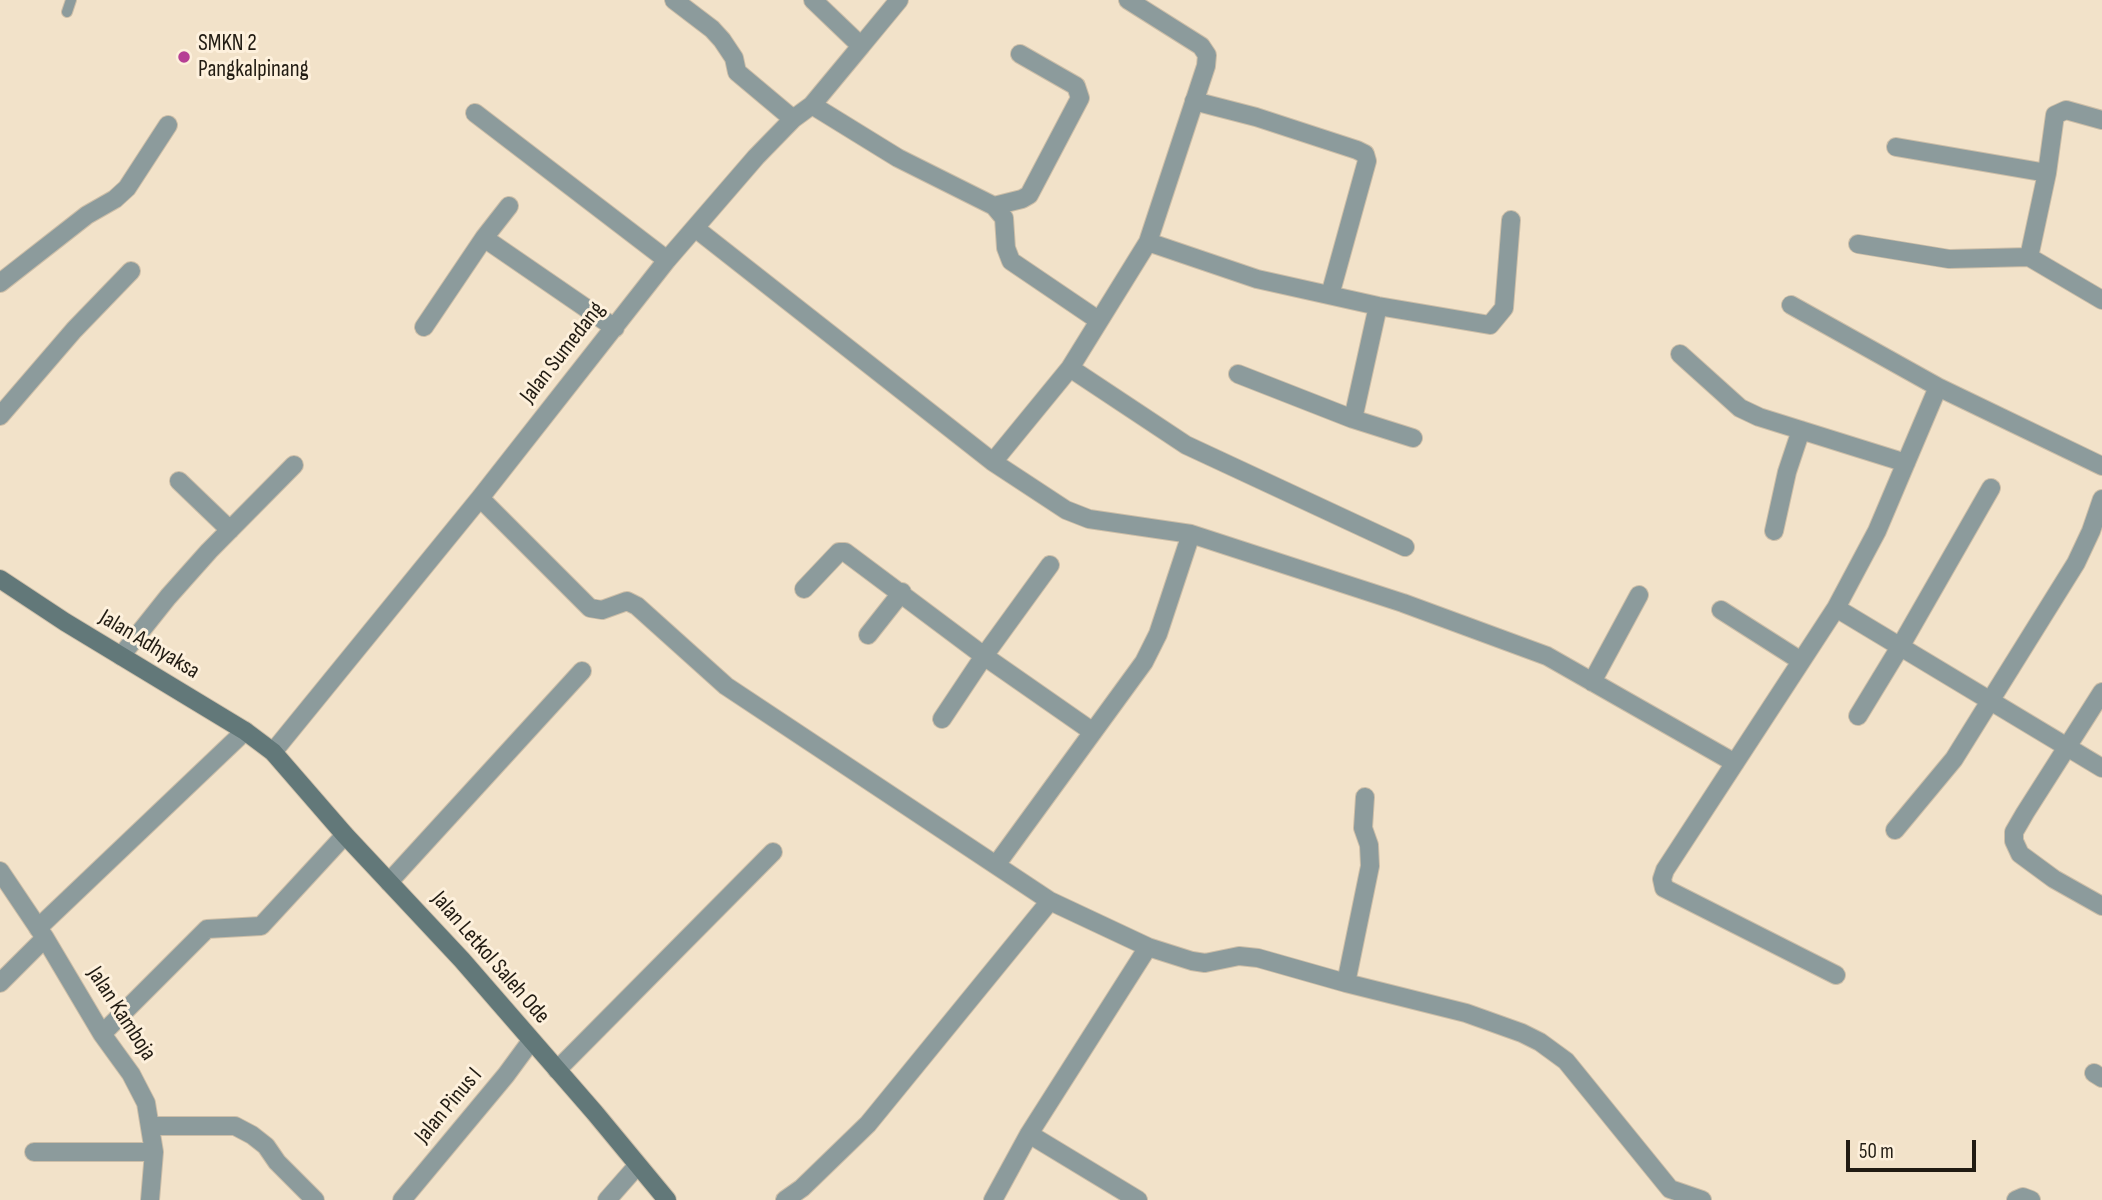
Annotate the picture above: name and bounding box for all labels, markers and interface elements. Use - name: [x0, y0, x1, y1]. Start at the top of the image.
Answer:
- place label: SMKN 2 Pangkalpinang: [198, 30, 309, 84]
- marker: SMKN 2 Pangkalpinang: [176, 49, 192, 65]
- street label: Jalan Sumedang: [515, 297, 611, 409]
- street label: Jalan Adhyaksa: [94, 604, 204, 686]
- street label: Jalan Letkol Saleh Ode: [425, 886, 555, 1030]
- street label: Jalan Kamboja: [81, 962, 161, 1066]
- street label: Jalan Pinus I: [409, 1063, 489, 1149]
- scale bar: [1850, 1126, 1980, 1170]
- text: 50 m: [1859, 1139, 1894, 1164]

